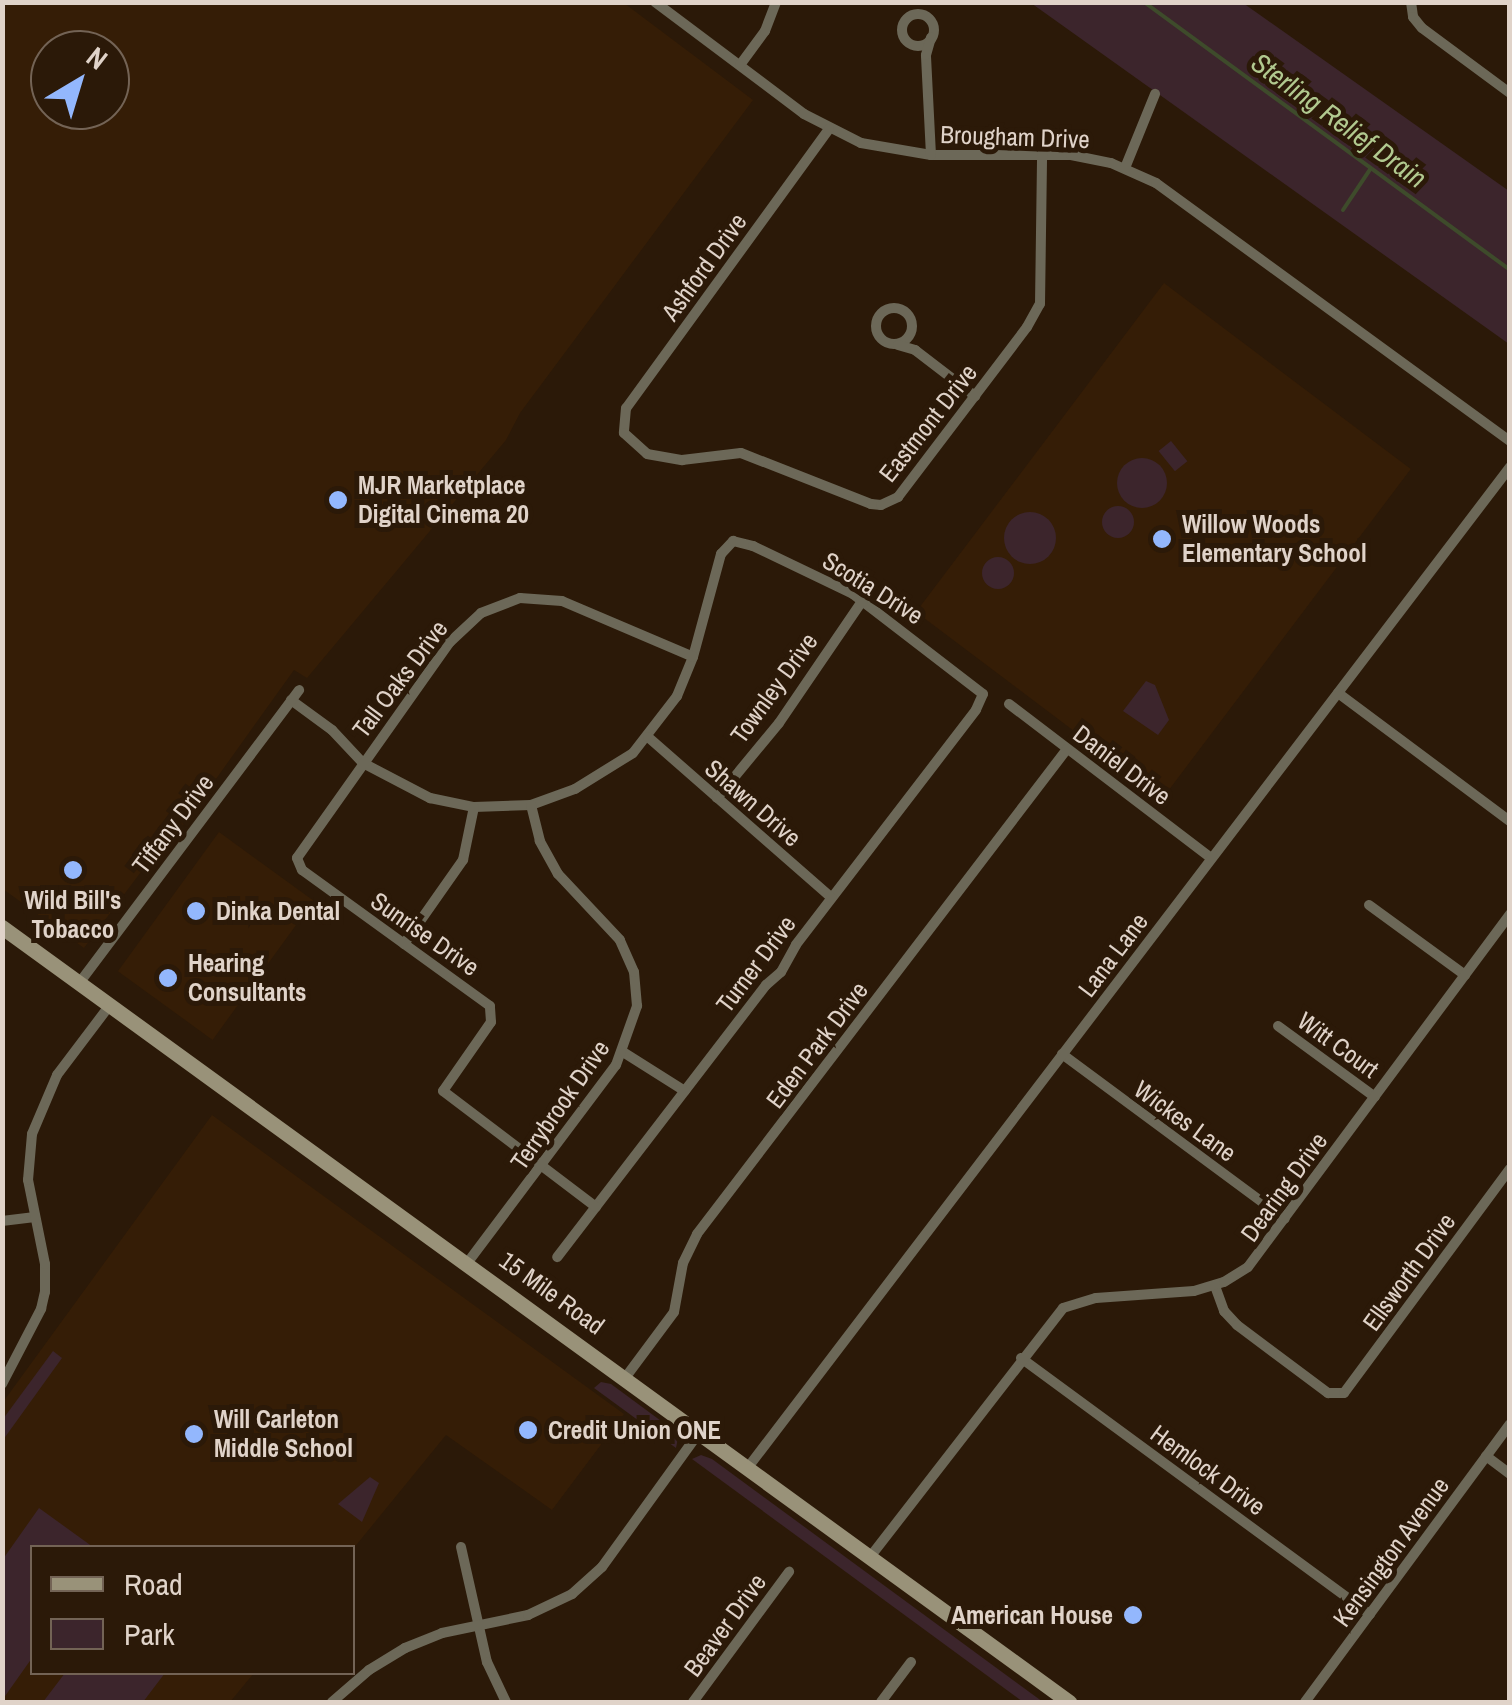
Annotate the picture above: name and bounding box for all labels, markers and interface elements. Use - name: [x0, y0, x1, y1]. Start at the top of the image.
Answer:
- north arrow: [30, 30, 130, 130]
- text: N: [79, 38, 115, 78]
- water label: Sterling Relief Drain: [1245, 45, 1433, 195]
- street label: Brougham Drive: [940, 119, 1090, 155]
- street label: Ashford Drive: [655, 207, 753, 327]
- street label: Eastmont Drive: [873, 358, 983, 488]
- place label: MJR Marketplace Digital Cinema 20: [358, 471, 529, 530]
- marker: MJR Marketplace Digital Cinema 20: [327, 489, 349, 511]
- place label: Willow Woods Elementary School: [1182, 510, 1367, 569]
- marker: Willow Woods Elementary School: [1151, 528, 1173, 550]
- street label: Scotia Drive: [817, 545, 929, 631]
- street label: Tall Oaks Drive: [346, 614, 454, 744]
- street label: Townley Drive: [724, 627, 824, 749]
- street label: Daniel Drive: [1067, 719, 1177, 811]
- street label: Shawn Drive: [699, 753, 807, 853]
- street label: Tiffany Drive: [126, 768, 220, 880]
- marker: Wild Bill's Tobacco: [62, 859, 84, 881]
- place label: Wild Bill's Tobacco: [25, 886, 121, 945]
- street label: Sunrise Drive: [365, 886, 485, 982]
- place label: Dinka Dental: [216, 896, 340, 926]
- marker: Dinka Dental: [185, 900, 207, 922]
- street label: Lana Lane: [1072, 907, 1154, 1003]
- street label: Turner Drive: [710, 910, 802, 1018]
- place label: Hearing Consultants: [188, 949, 306, 1008]
- marker: Hearing Consultants: [157, 967, 179, 989]
- street label: Eden Park Drive: [760, 976, 874, 1114]
- street label: Witt Court: [1292, 1006, 1384, 1084]
- street label: Terrybrook Drive: [504, 1034, 616, 1176]
- street label: Wickes Lane: [1128, 1074, 1242, 1168]
- street label: Dearing Drive: [1234, 1127, 1334, 1247]
- street label: Ellsworth Drive: [1356, 1207, 1462, 1337]
- street label: 15 Mile Road: [494, 1245, 610, 1341]
- place label: Will Carleton Middle School: [214, 1405, 353, 1464]
- place label: Credit Union ONE: [548, 1415, 721, 1445]
- street label: Hemlock Drive: [1145, 1418, 1271, 1522]
- marker: Credit Union ONE: [517, 1419, 539, 1441]
- marker: Will Carleton Middle School: [183, 1423, 205, 1445]
- street label: Kensington Avenue: [1326, 1471, 1456, 1633]
- legend: [30, 1545, 355, 1675]
- text: Road: [124, 1564, 183, 1604]
- street label: Beaver Drive: [678, 1568, 772, 1682]
- place label: American House: [951, 1600, 1113, 1630]
- marker: American House: [1122, 1604, 1144, 1626]
- text: Park: [124, 1614, 175, 1654]

